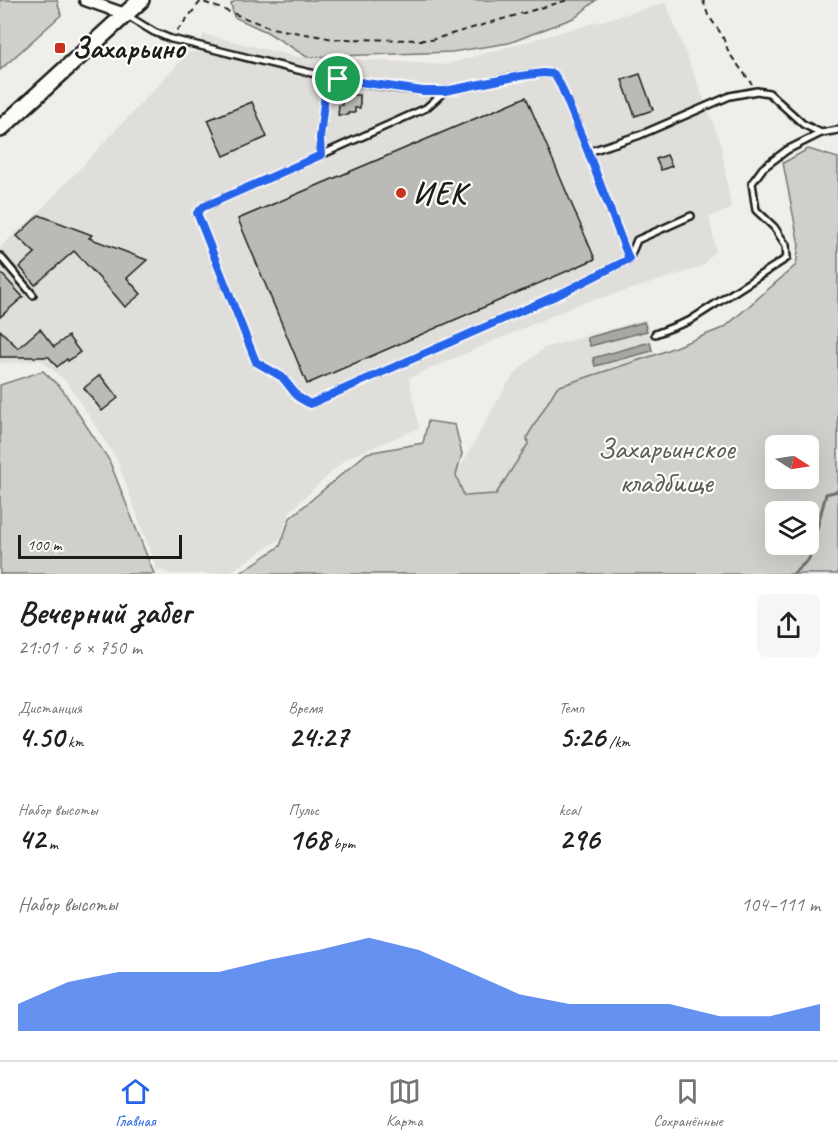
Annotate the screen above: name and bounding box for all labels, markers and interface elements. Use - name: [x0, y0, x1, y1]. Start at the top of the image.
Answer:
- place label: Захарьино: [72, 29, 187, 67]
- marker: Захарьино: [53, 41, 67, 55]
- pin: [312, 53, 363, 104]
- icon: arrive: [321, 62, 354, 95]
- place label: ИЕК: [413, 174, 471, 212]
- marker: ИЕК: [394, 186, 408, 200]
- park label: Захарьинское кладбище: [597, 429, 737, 501]
- north arrow: [765, 435, 819, 489]
- map controls: [765, 435, 819, 555]
- button: layers: [765, 501, 819, 555]
- scale bar: [18, 532, 182, 560]
- text: 100 m: [27, 535, 61, 555]
- text: Вечерний забег: [18, 591, 191, 633]
- button: share: [757, 594, 820, 657]
- text: 21:01 · 6 × 750 m: [18, 635, 142, 660]
- text: Дистанция: [18, 698, 82, 718]
- text: Время: [288, 698, 322, 718]
- text: Темп: [559, 698, 584, 718]
- text: 4.50: [18, 718, 64, 756]
- text: 24:27: [288, 718, 348, 756]
- text: 5:26: [559, 718, 605, 756]
- text: km: [64, 732, 83, 752]
- text: /km: [605, 732, 630, 752]
- text: Набор высоты: [18, 800, 97, 820]
- text: Пульс: [288, 800, 319, 820]
- text: kcal: [559, 800, 580, 820]
- text: 42: [18, 820, 45, 858]
- text: 168: [288, 820, 329, 858]
- text: 296: [559, 820, 599, 858]
- text: m: [45, 834, 58, 854]
- text: bpm: [329, 834, 355, 854]
- text: Набор высоты: [18, 892, 117, 917]
- text: 104–111 m: [741, 892, 820, 917]
- tab: Главная: [115, 1075, 155, 1131]
- tab: Карта: [386, 1075, 423, 1131]
- tab: Сохранённые: [653, 1075, 723, 1131]

